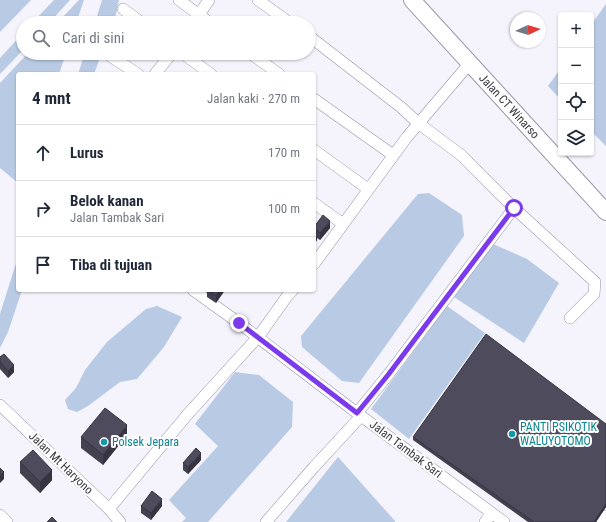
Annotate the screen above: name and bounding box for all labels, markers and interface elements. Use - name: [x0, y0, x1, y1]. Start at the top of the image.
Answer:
- north arrow: [510, 12, 546, 48]
- map controls: [558, 12, 594, 156]
- button: +: [558, 12, 594, 48]
- search box: [16, 16, 316, 60]
- icon: search: [30, 27, 52, 49]
- text: Cari di sini: [62, 29, 124, 47]
- button: −: [558, 48, 594, 84]
- street label: Jalan CT Winarso: [476, 71, 542, 141]
- button: locate: [558, 84, 594, 120]
- text: 4 mnt: [32, 88, 71, 108]
- text: Jalan kaki · 270 m: [207, 91, 300, 106]
- button: layers: [558, 120, 594, 156]
- icon: ahead: [32, 142, 54, 164]
- text: Lurus: [70, 144, 104, 162]
- text: 170 m: [268, 145, 300, 160]
- text: Belok kanan: [70, 192, 144, 210]
- icon: right: [32, 198, 54, 220]
- route start: [505, 199, 523, 217]
- text: 100 m: [268, 201, 300, 216]
- text: Jalan Tambak Sari: [70, 210, 164, 225]
- icon: arrive: [32, 254, 54, 276]
- text: Tiba di tujuan: [70, 256, 152, 274]
- route end: [230, 314, 248, 332]
- street label: Jalan Tambak Sari: [367, 417, 445, 481]
- place label: PANTI PSIKOTIK WALUYOTOMO: [520, 420, 598, 448]
- street label: Jalan Mt Haryono: [26, 429, 96, 497]
- marker: PANTI PSIKOTIK WALUYOTOMO: [507, 429, 517, 439]
- place label: Polsek Jepara: [112, 435, 179, 449]
- marker: Polsek Jepara: [99, 437, 109, 447]

